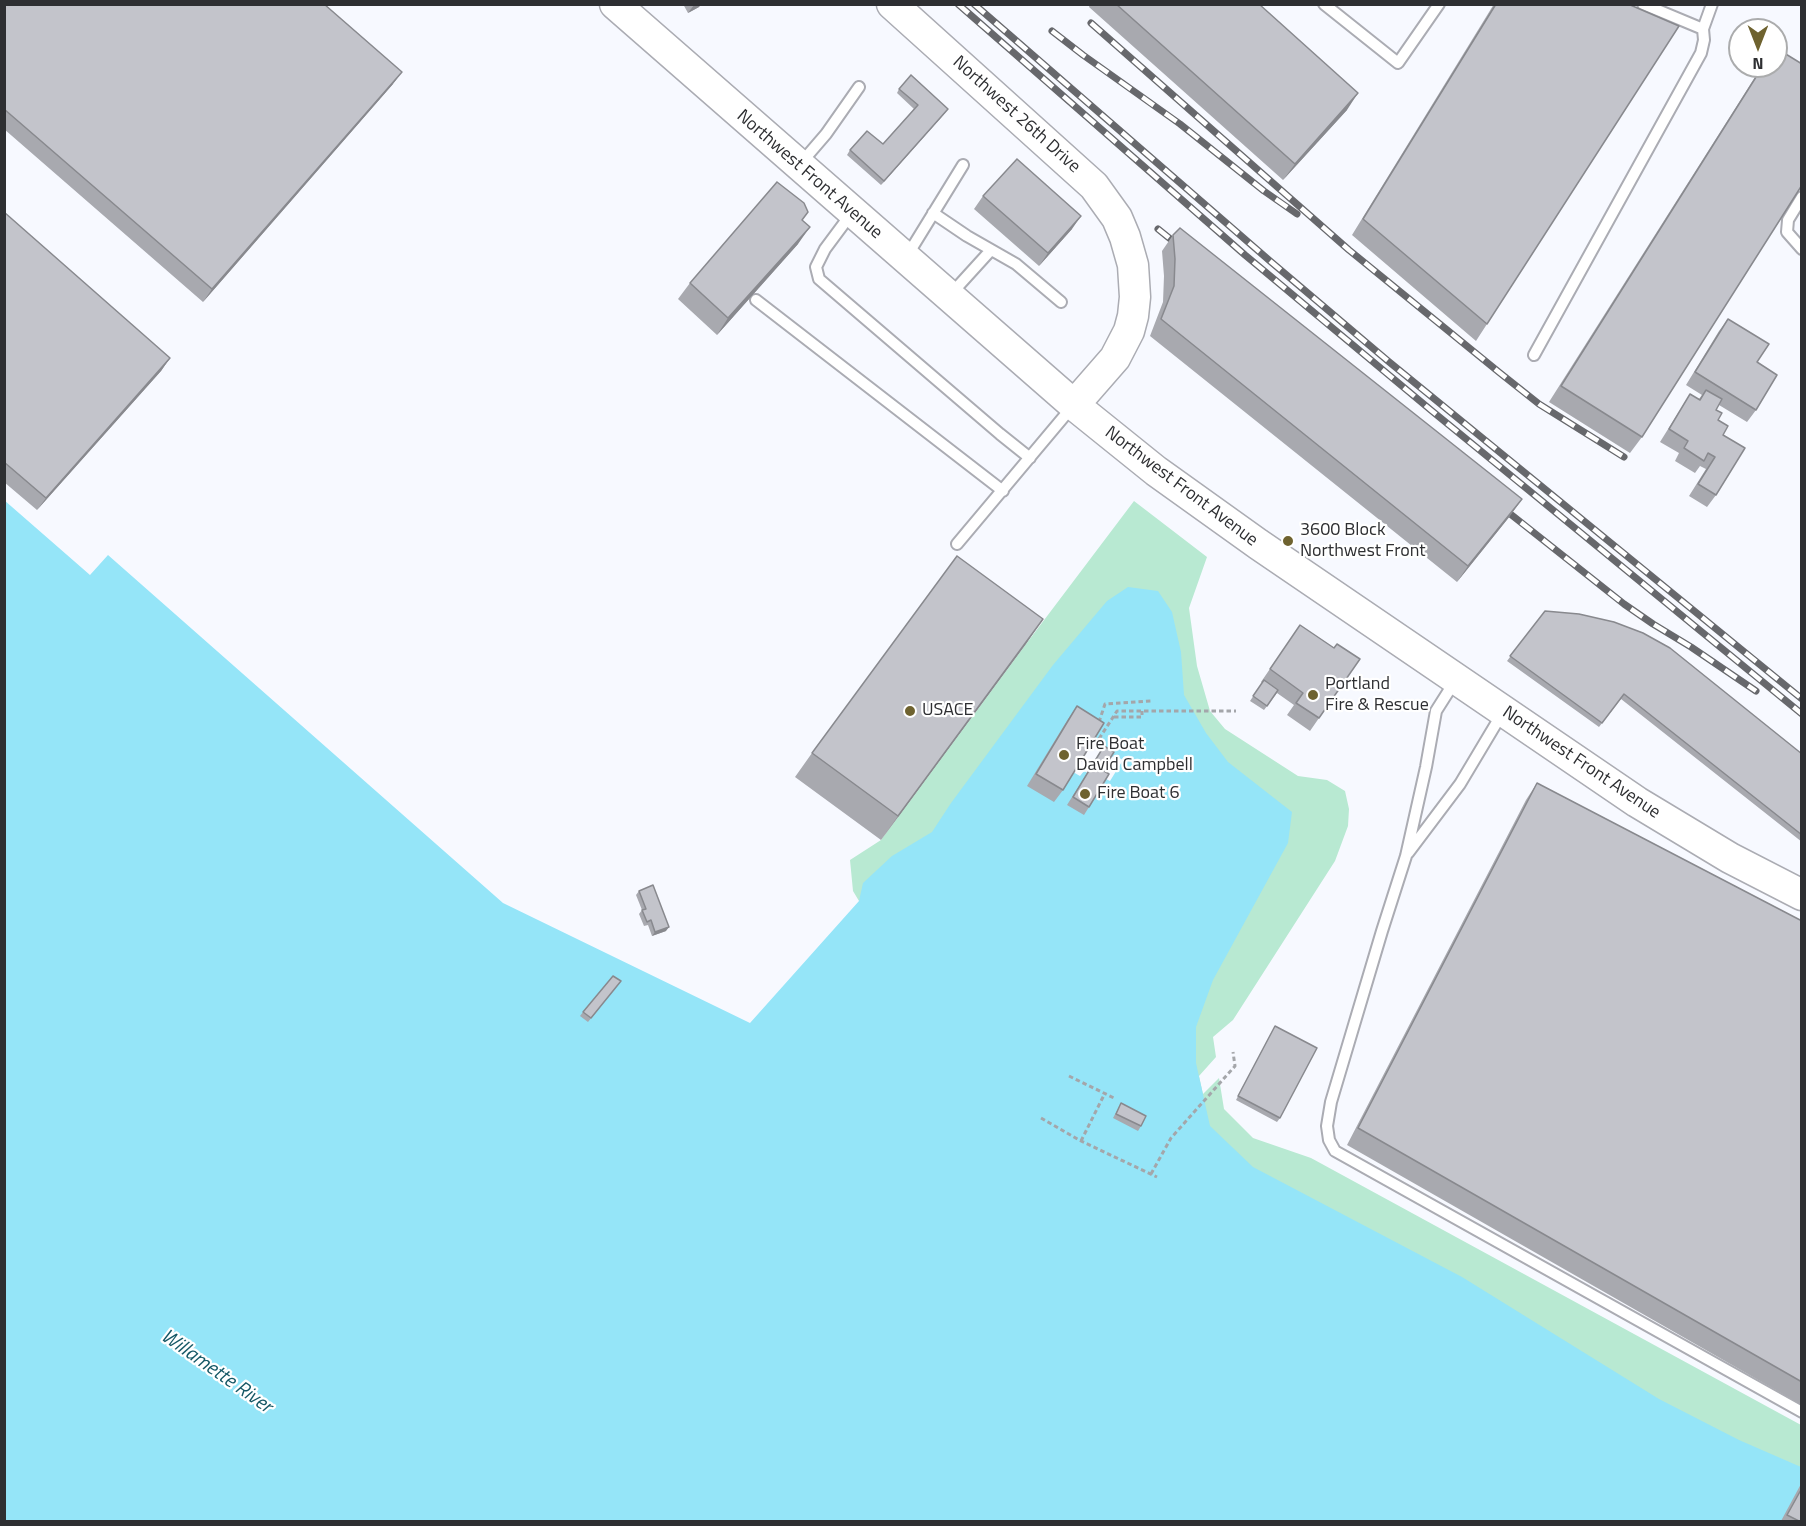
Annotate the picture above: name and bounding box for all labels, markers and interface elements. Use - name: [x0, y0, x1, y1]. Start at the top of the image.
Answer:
- north arrow: [1728, 18, 1788, 78]
- street label: Northwest 26th Drive: [948, 52, 1084, 178]
- text: N: [1752, 52, 1764, 76]
- street label: Northwest Front Avenue: [732, 106, 886, 244]
- street label: Northwest Front Avenue: [1100, 422, 1262, 552]
- place label: 3600 Block Northwest Front: [1300, 520, 1426, 562]
- marker: 3600 Block Northwest Front: [1281, 534, 1295, 548]
- place label: Portland Fire & Rescue: [1325, 674, 1429, 716]
- marker: Portland Fire & Rescue: [1306, 688, 1320, 702]
- place label: USACE: [922, 700, 973, 722]
- street label: Northwest Front Avenue: [1498, 702, 1664, 824]
- marker: USACE: [903, 704, 917, 718]
- place label: Fire Boat David Campbell: [1076, 734, 1193, 777]
- marker: Fire Boat David Campbell: [1057, 748, 1071, 762]
- place label: Fire Boat 6: [1097, 783, 1179, 805]
- marker: Fire Boat 6: [1078, 787, 1092, 801]
- water label: Willamette River: [156, 1325, 276, 1419]

